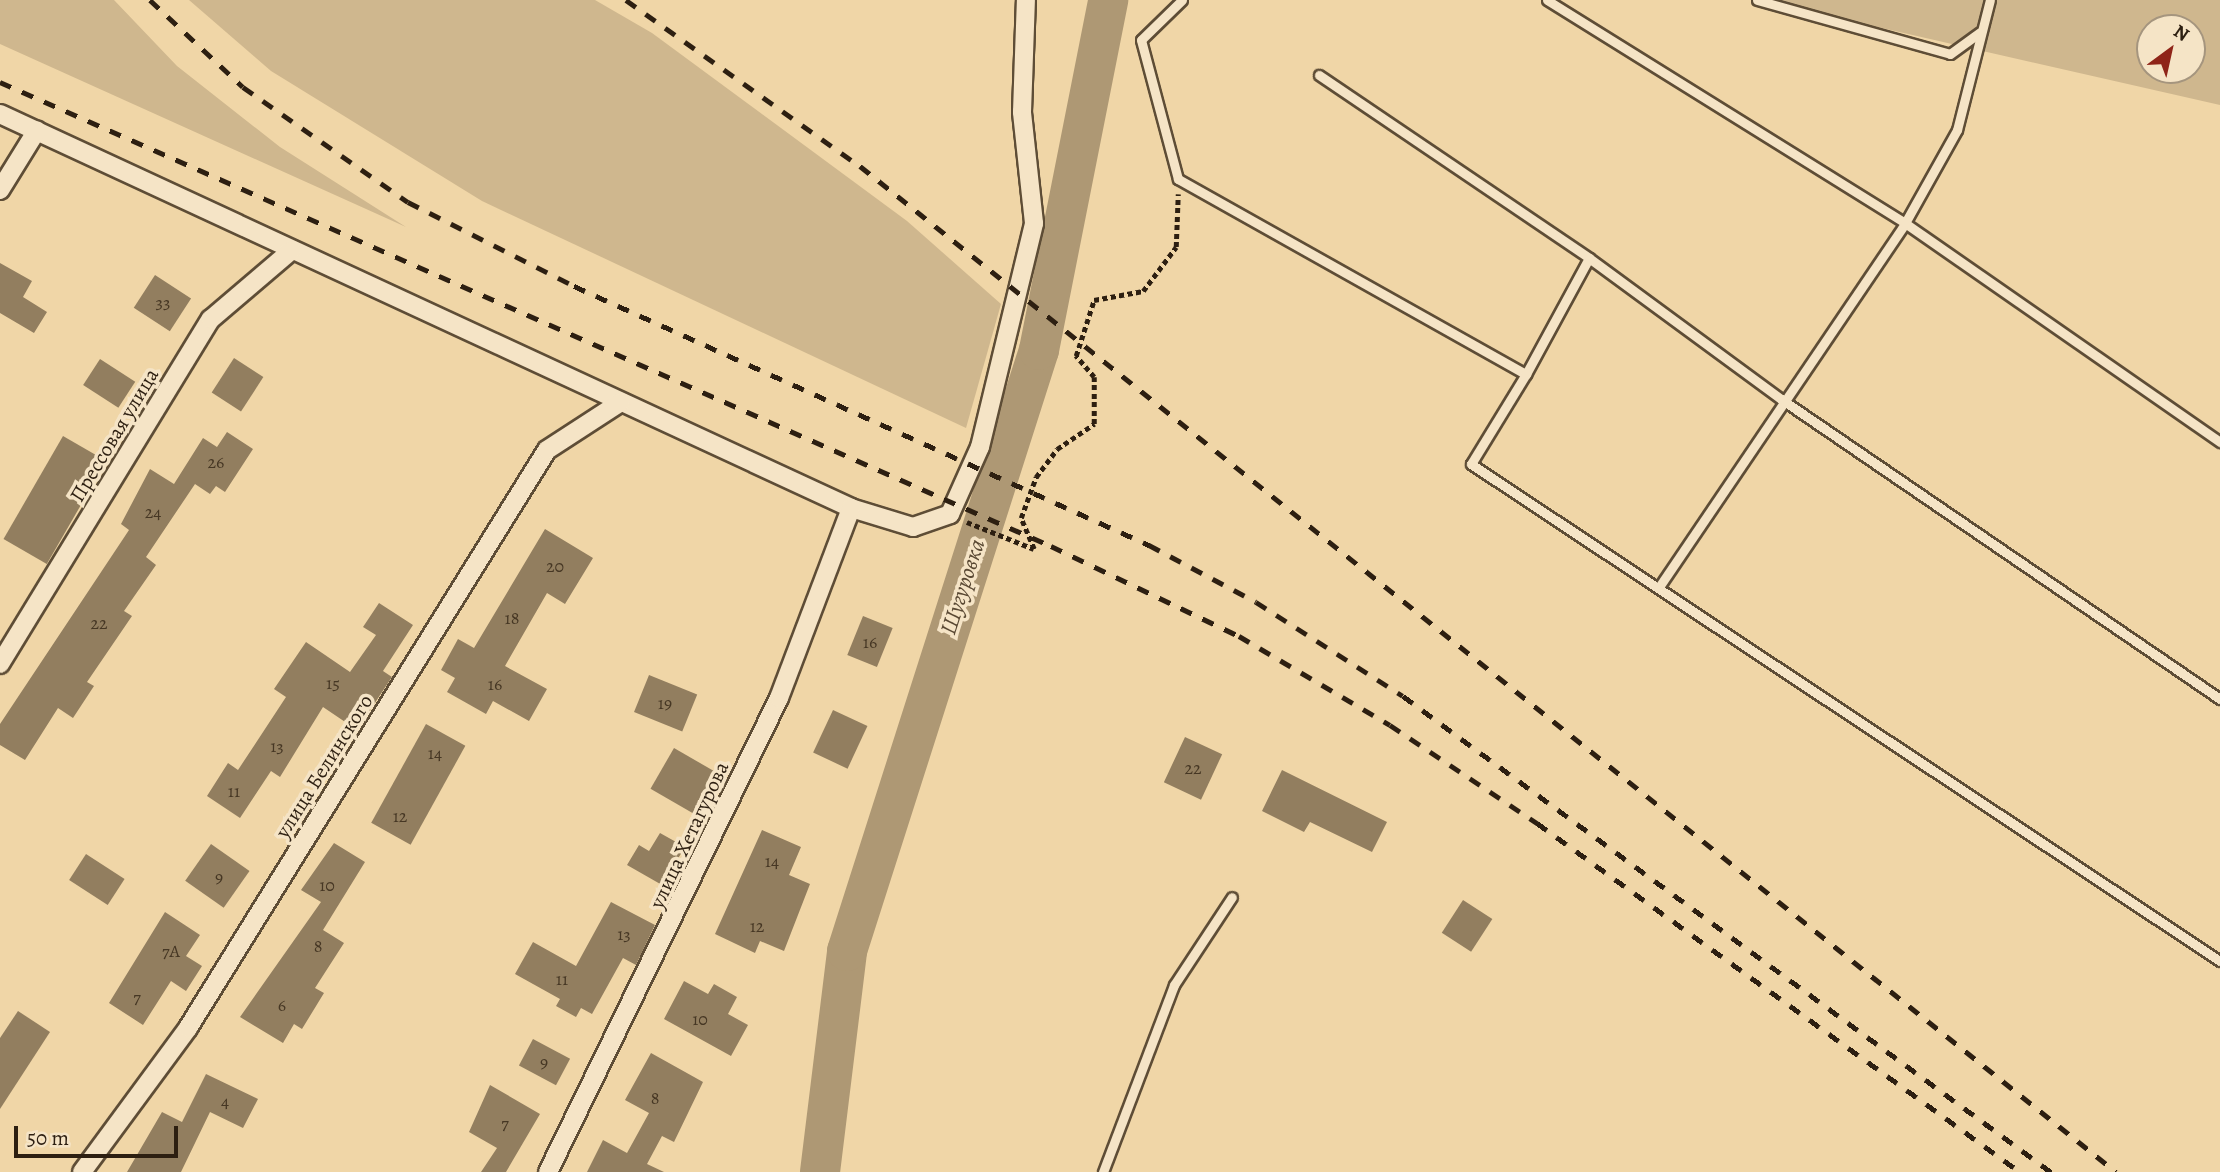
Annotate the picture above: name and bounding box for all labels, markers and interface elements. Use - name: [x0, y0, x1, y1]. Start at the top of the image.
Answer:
- north arrow: [2136, 14, 2206, 84]
- text: N: [2168, 18, 2194, 48]
- house number: 33: [156, 291, 170, 313]
- street label: Прессовая улица: [64, 364, 164, 506]
- house number: 26: [208, 451, 224, 473]
- house number: 24: [145, 501, 161, 523]
- water label: Шугуровка: [935, 536, 991, 638]
- house number: 20: [546, 555, 564, 577]
- house number: 18: [505, 607, 519, 629]
- house number: 22: [90, 612, 108, 634]
- house number: 16: [863, 631, 877, 653]
- house number: 15: [326, 672, 340, 694]
- house number: 16: [488, 673, 502, 695]
- street label: улица Белинского: [270, 690, 378, 842]
- house number: 19: [658, 692, 672, 714]
- house number: 13: [270, 735, 284, 757]
- house number: 14: [428, 742, 442, 764]
- house number: 22: [1184, 757, 1202, 779]
- street label: улица Хетагурова: [644, 758, 734, 912]
- house number: 11: [228, 780, 240, 802]
- house number: 12: [393, 805, 407, 827]
- house number: 14: [765, 850, 779, 872]
- house number: 9: [215, 866, 223, 888]
- house number: 10: [319, 874, 335, 896]
- house number: 12: [750, 915, 764, 937]
- house number: 13: [617, 923, 631, 945]
- house number: 8: [314, 935, 322, 957]
- house number: 7А: [162, 940, 180, 962]
- house number: 11: [556, 968, 568, 990]
- house number: 7: [133, 986, 141, 1008]
- house number: 6: [278, 994, 286, 1016]
- house number: 10: [692, 1008, 708, 1030]
- house number: 9: [540, 1051, 548, 1073]
- house number: 8: [651, 1087, 659, 1109]
- house number: 4: [221, 1090, 229, 1112]
- scale bar: [18, 1112, 182, 1156]
- house number: 7: [501, 1112, 509, 1134]
- text: 50 m: [27, 1124, 69, 1152]

